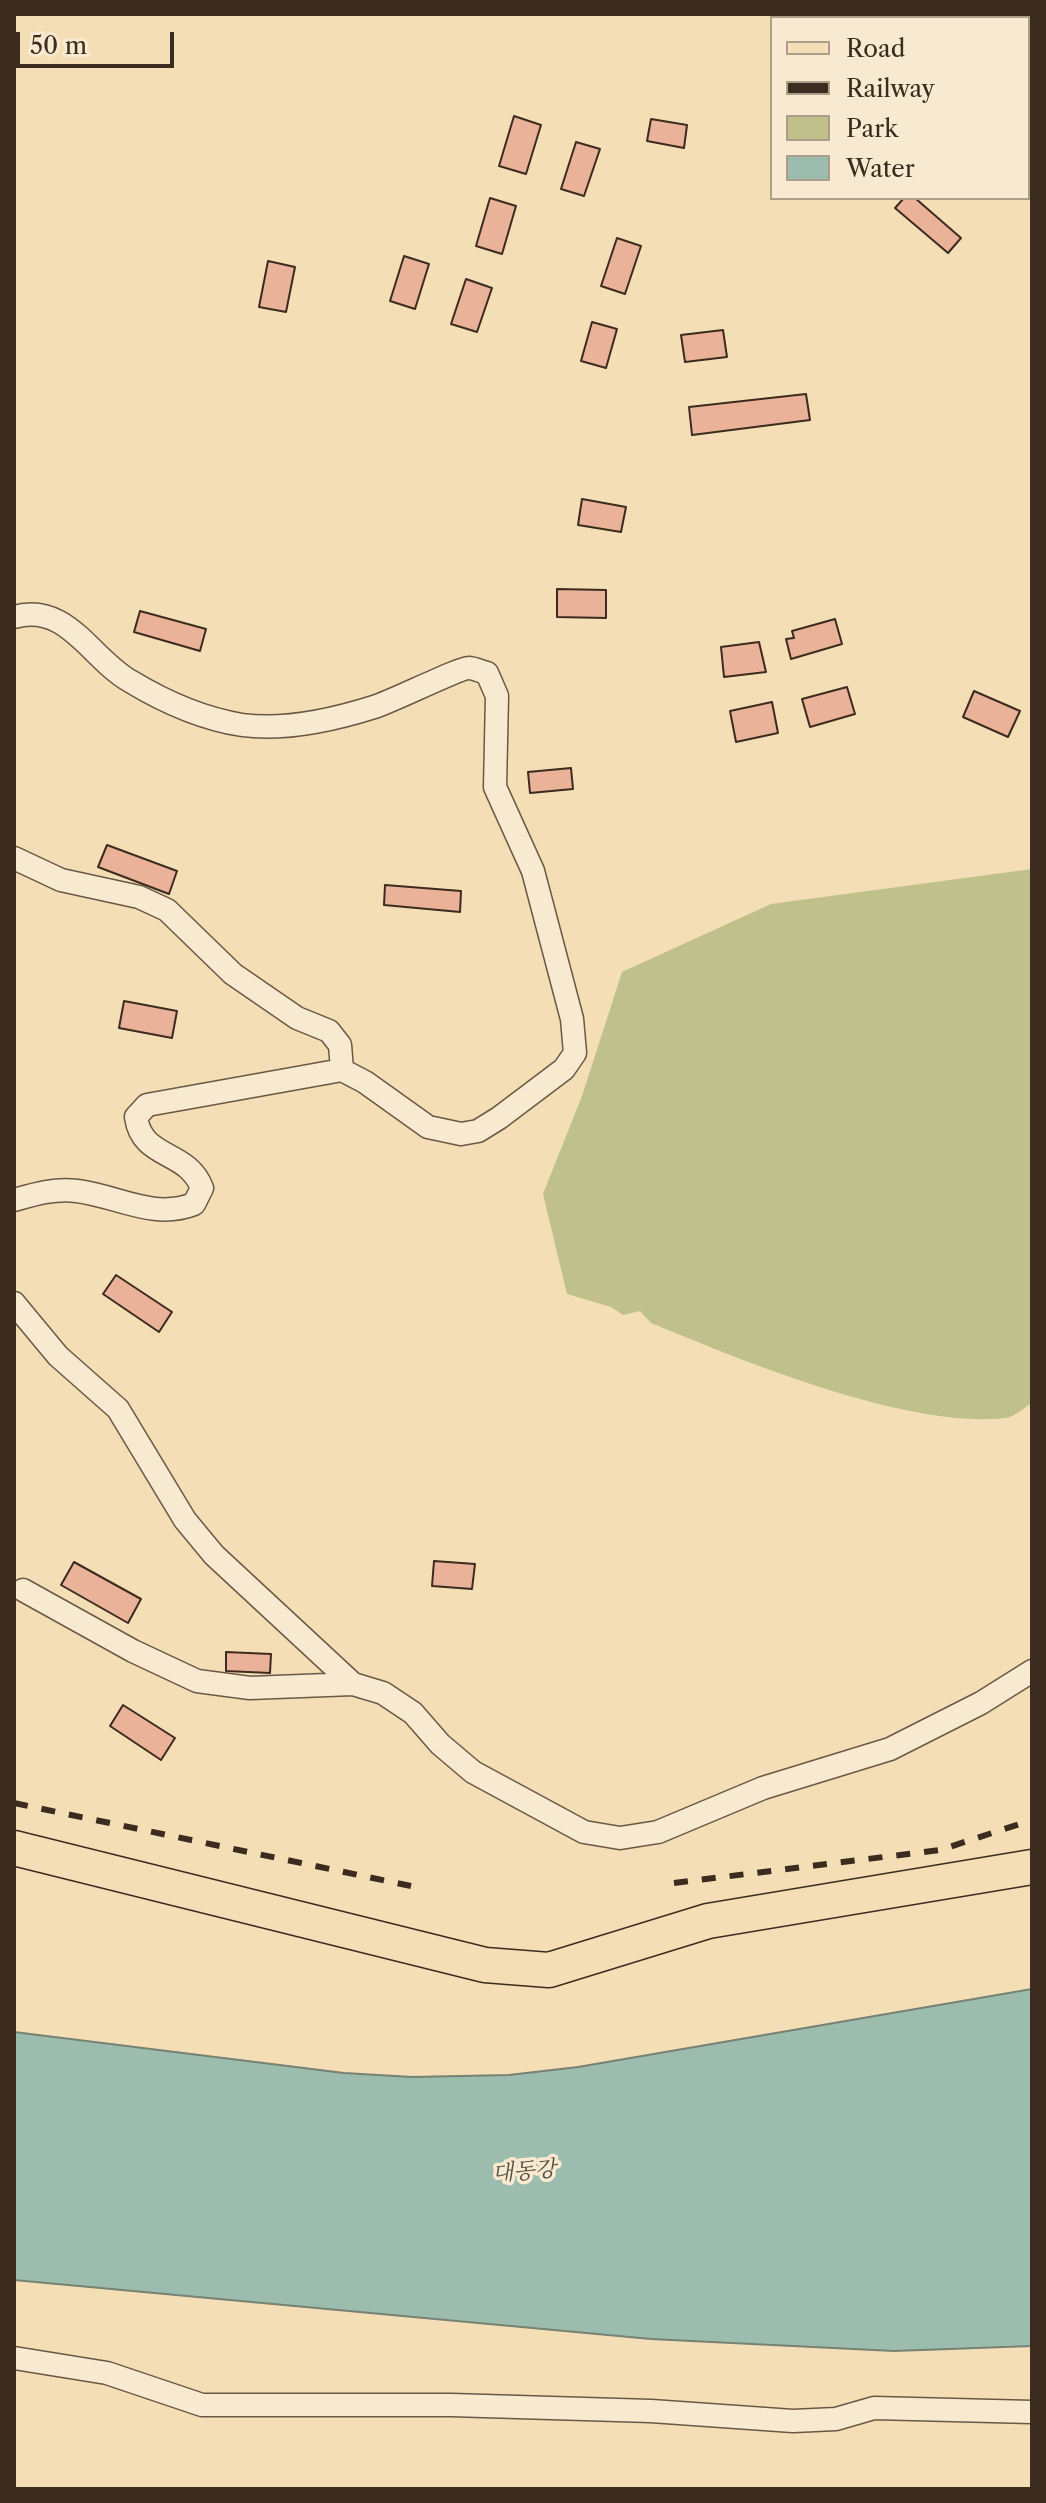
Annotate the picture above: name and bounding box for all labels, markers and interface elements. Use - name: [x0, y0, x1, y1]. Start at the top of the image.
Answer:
- scale bar: [20, 16, 178, 66]
- legend: [770, 16, 1030, 200]
- text: 50 m: [30, 31, 87, 60]
- text: Road: [846, 34, 905, 63]
- text: Railway: [846, 74, 935, 103]
- text: Park: [846, 114, 898, 143]
- text: Water: [846, 154, 915, 183]
- water label: 대동강: [491, 2156, 557, 2188]

